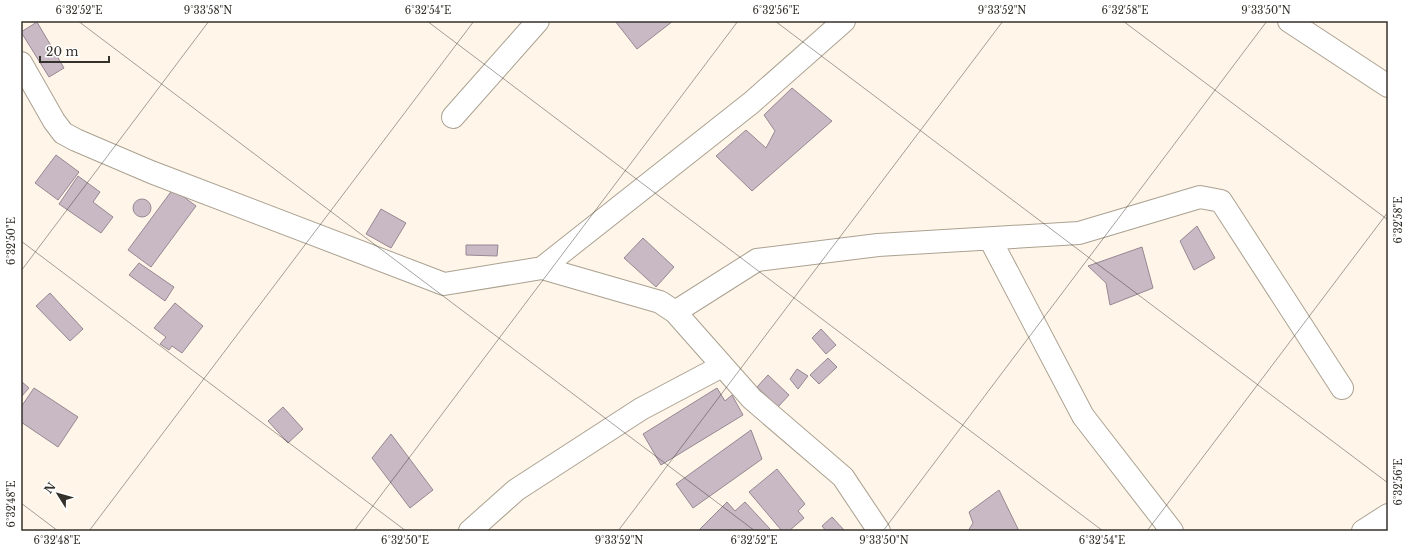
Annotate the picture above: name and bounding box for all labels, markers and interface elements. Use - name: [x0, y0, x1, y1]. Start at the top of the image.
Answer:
- text: 6°32'52"E: [56, 4, 102, 17]
- text: 9°33'58"N: [184, 4, 232, 17]
- text: 6°32'54"E: [405, 4, 451, 17]
- text: 6°32'56"E: [752, 4, 800, 17]
- text: 9°33'52"N: [978, 4, 1026, 17]
- text: 6°32'58"E: [1102, 4, 1148, 17]
- text: 9°33'50"N: [1241, 4, 1291, 17]
- scale bar: [40, 38, 109, 64]
- text: 20 m: [46, 44, 78, 59]
- text: 6°32'58"E: [1392, 197, 1405, 243]
- text: 6°32'50"E: [5, 217, 18, 265]
- text: 6°32'56"E: [1392, 458, 1405, 506]
- north arrow: [38, 474, 78, 514]
- text: N: [41, 479, 59, 496]
- text: 6°32'48"E: [5, 481, 18, 527]
- text: 6°32'48"E: [34, 534, 80, 547]
- text: 6°32'50"E: [381, 534, 429, 547]
- text: 9°33'52"N: [595, 534, 643, 547]
- text: 6°32'52"E: [731, 534, 777, 547]
- text: 9°33'50"N: [859, 534, 909, 547]
- text: 6°32'54"E: [1079, 534, 1125, 547]

